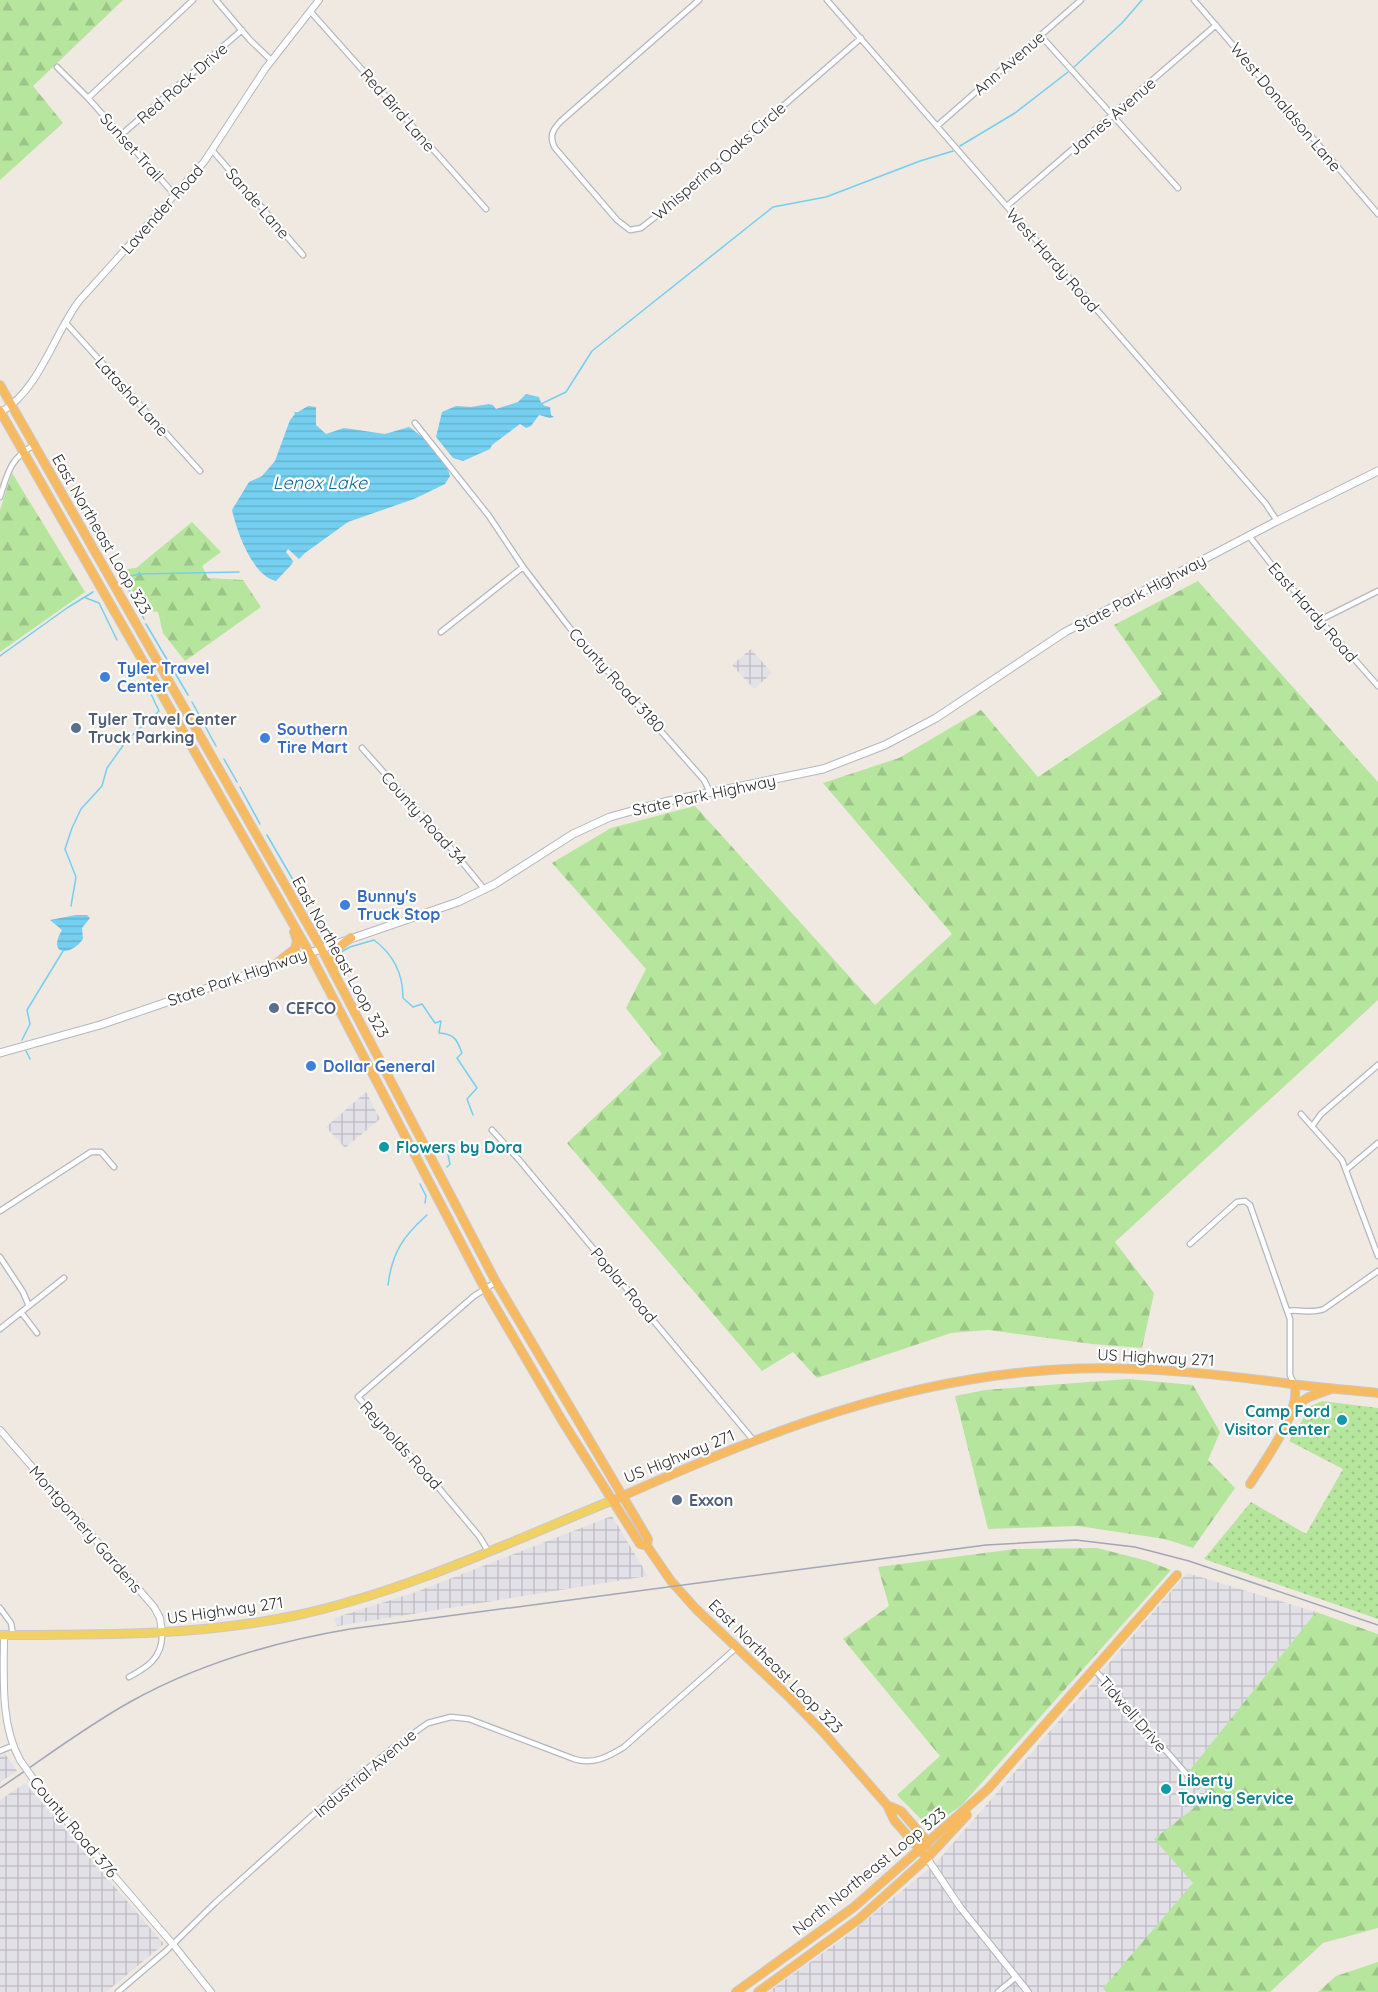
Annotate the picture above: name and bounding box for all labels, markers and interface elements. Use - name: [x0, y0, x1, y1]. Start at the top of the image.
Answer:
- street label: Ann Avenue: [969, 27, 1049, 99]
- street label: Red Rock Drive: [133, 38, 231, 128]
- street label: West Donaldson Lane: [1226, 38, 1346, 176]
- street label: Red Bird Lane: [356, 64, 440, 156]
- street label: James Avenue: [1064, 73, 1160, 159]
- street label: Whispering Oaks Circle: [648, 98, 790, 224]
- street label: Sunset Trail: [96, 109, 168, 185]
- street label: Lavender Road: [117, 160, 207, 258]
- street label: Sande Lane: [222, 163, 294, 243]
- street label: West Hardy Road: [1002, 204, 1104, 316]
- street label: Latasha Lane: [91, 352, 173, 440]
- street label: East Northeast Loop 323: [48, 450, 156, 618]
- water label: Lenox Lake: [273, 471, 368, 494]
- street label: State Park Highway: [1071, 550, 1209, 636]
- street label: East Hardy Road: [1264, 558, 1362, 666]
- street label: County Road 3180: [565, 624, 669, 736]
- place label: Tyler Travel Center: [117, 658, 210, 696]
- marker: Tyler Travel Center: [98, 670, 112, 684]
- place label: Tyler Travel Center Truck Parking: [88, 709, 237, 747]
- place label: Southern Tire Mart: [277, 719, 348, 757]
- marker: Tyler Travel Center Truck Parking: [69, 721, 83, 735]
- marker: Southern Tire Mart: [258, 731, 272, 745]
- street label: County Road 34: [377, 767, 471, 869]
- street label: State Park Highway: [631, 770, 777, 820]
- street label: East Northeast Loop 323: [288, 873, 394, 1041]
- place label: Bunny's Truck Stop: [357, 886, 440, 924]
- marker: Bunny's Truck Stop: [338, 898, 352, 912]
- street label: State Park Highway: [165, 944, 309, 1010]
- place label: CEFCO: [286, 998, 336, 1018]
- marker: CEFCO: [267, 1001, 281, 1015]
- place label: Dollar General: [323, 1056, 435, 1076]
- marker: Dollar General: [304, 1059, 318, 1073]
- place label: Flowers by Dora: [396, 1137, 522, 1157]
- marker: Flowers by Dora: [377, 1140, 391, 1154]
- street label: Poplar Road: [587, 1243, 661, 1327]
- street label: US Highway 271: [1097, 1344, 1215, 1370]
- street label: Reynolds Road: [356, 1397, 446, 1493]
- place label: Camp Ford Visitor Center: [1224, 1401, 1330, 1439]
- marker: Camp Ford Visitor Center: [1335, 1413, 1349, 1427]
- street label: US Highway 271: [621, 1425, 737, 1487]
- street label: Montgomery Gardens: [25, 1461, 147, 1597]
- place label: Exxon: [689, 1490, 733, 1510]
- marker: Exxon: [670, 1493, 684, 1507]
- street label: US Highway 271: [166, 1592, 284, 1628]
- street label: East Northeast Loop 323: [705, 1595, 847, 1737]
- street label: Tidwell Drive: [1095, 1672, 1171, 1756]
- street label: Industrial Avenue: [310, 1724, 420, 1822]
- place label: Liberty Towing Service: [1178, 1770, 1294, 1808]
- street label: County Road 376: [26, 1772, 122, 1882]
- marker: Liberty Towing Service: [1159, 1782, 1173, 1796]
- street label: North Northeast Loop 323: [788, 1803, 950, 1939]

